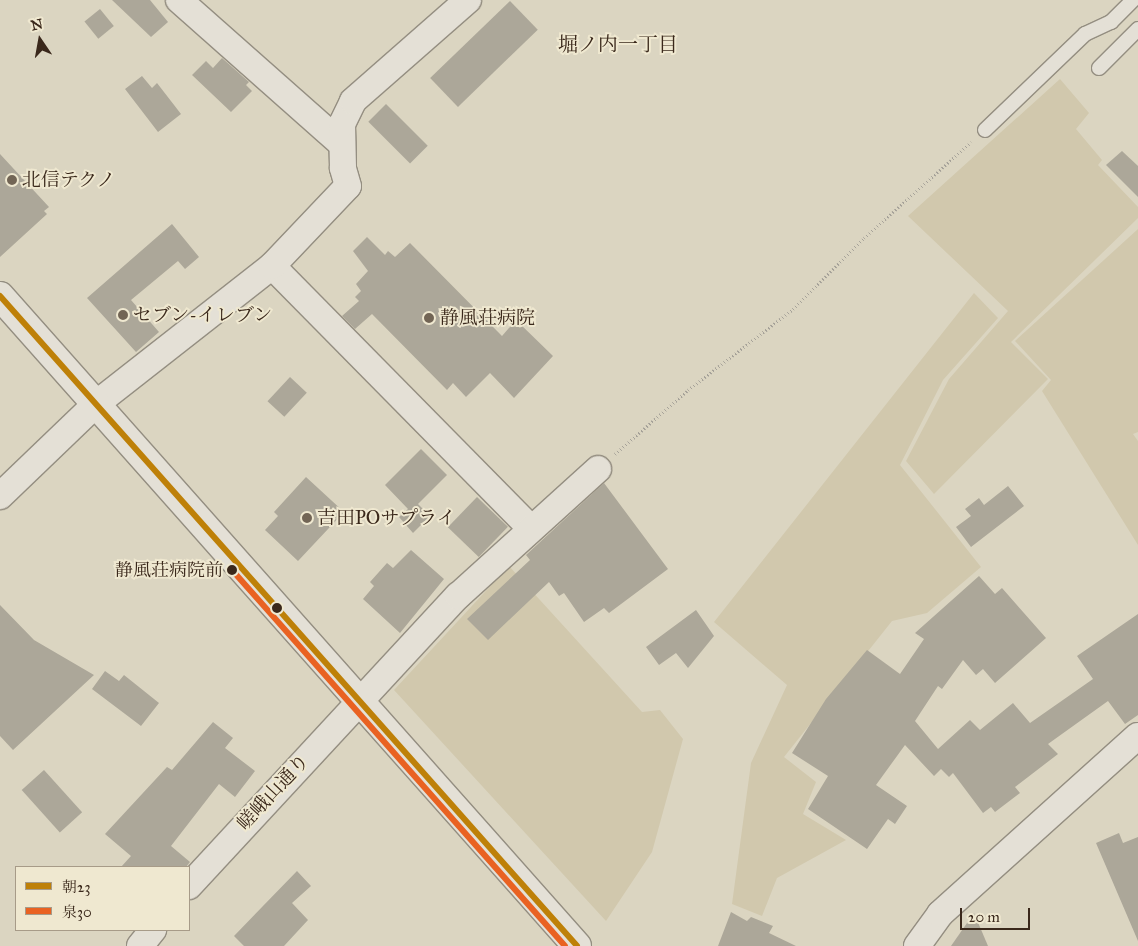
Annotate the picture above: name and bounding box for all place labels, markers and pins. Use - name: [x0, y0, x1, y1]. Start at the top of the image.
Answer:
- place label: 北信テクノ: [22, 169, 117, 191]
- marker: 北信テクノ: [6, 174, 18, 186]
- place label: セブン-イレブン: [133, 304, 274, 326]
- place label: 静風荘病院: [440, 307, 535, 329]
- marker: セブン-イレブン: [117, 309, 129, 321]
- marker: 静風荘病院: [422, 311, 436, 325]
- place label: 吉田POサプライ: [317, 507, 456, 529]
- marker: 吉田POサプライ: [301, 512, 313, 524]
- place label: 静風荘病院前: [115, 559, 223, 581]
- marker: 静風荘病院前: [227, 565, 237, 575]
- unlabelled marker: [272, 603, 282, 613]

